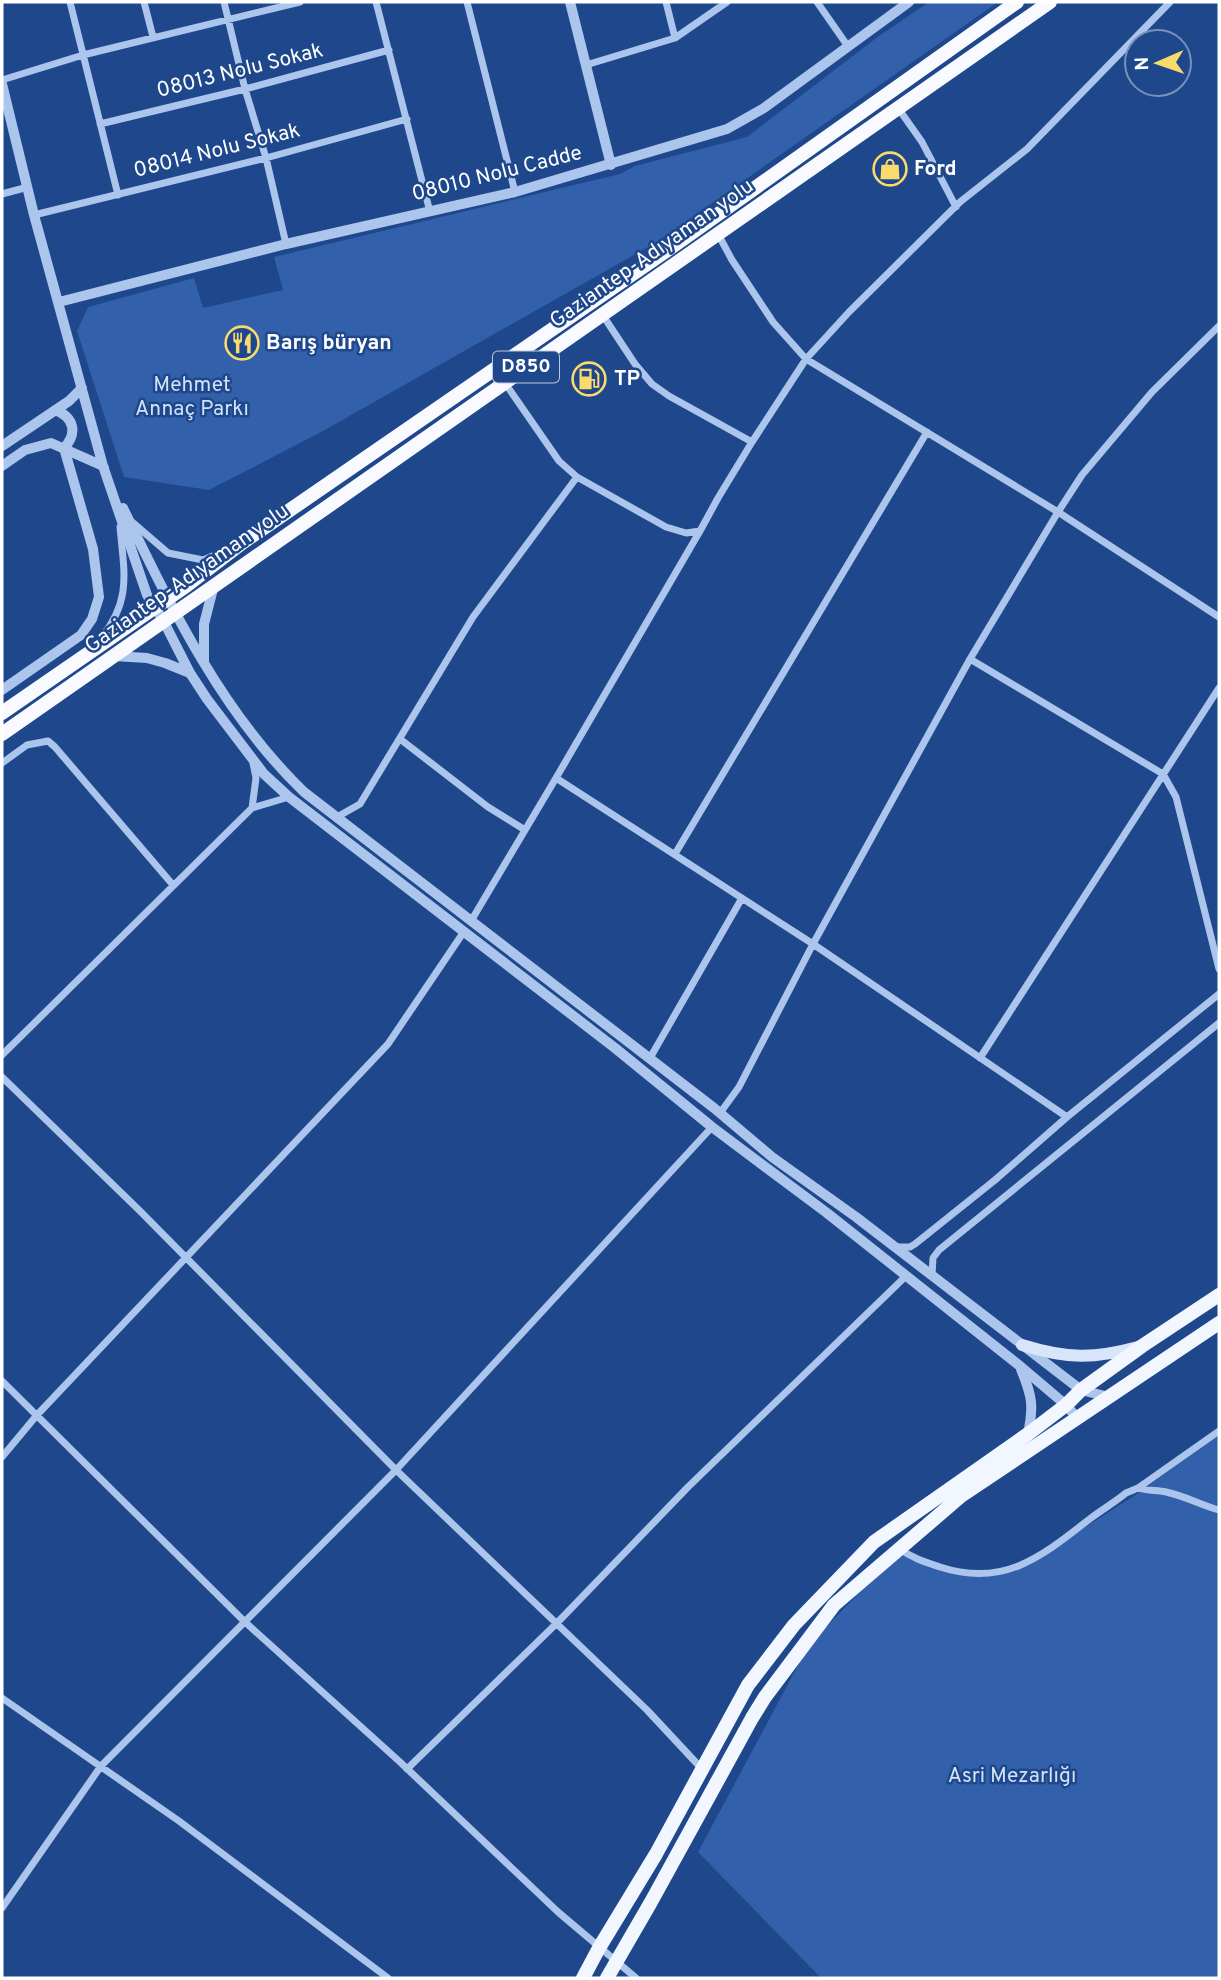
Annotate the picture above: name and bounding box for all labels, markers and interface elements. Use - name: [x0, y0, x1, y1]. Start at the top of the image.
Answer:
- north arrow: [1123, 28, 1193, 98]
- street label: 08013 Nolu Sokak: [154, 37, 326, 105]
- text: N: [1131, 56, 1155, 71]
- street label: 08014 Nolu Sokak: [131, 117, 303, 185]
- street label: 08010 Nolu Cadde: [409, 140, 585, 208]
- shop icon: Ford: [871, 150, 909, 188]
- place label: Ford: [914, 156, 957, 183]
- street label: Gaziantep-Adıyaman yolu: [545, 173, 759, 335]
- restaurant icon: Barış büryan: [223, 324, 261, 362]
- place label: Barış büryan: [266, 330, 392, 357]
- road number: D850: [493, 352, 559, 382]
- fuel station icon: TP: [570, 360, 608, 398]
- place label: TP: [614, 366, 640, 393]
- park label: Mehmet Annaç Parkı: [135, 372, 249, 423]
- street label: Gaziantep-Adıyaman yolu: [80, 498, 294, 660]
- park label: Asri Mezarlığı: [948, 1763, 1076, 1790]

